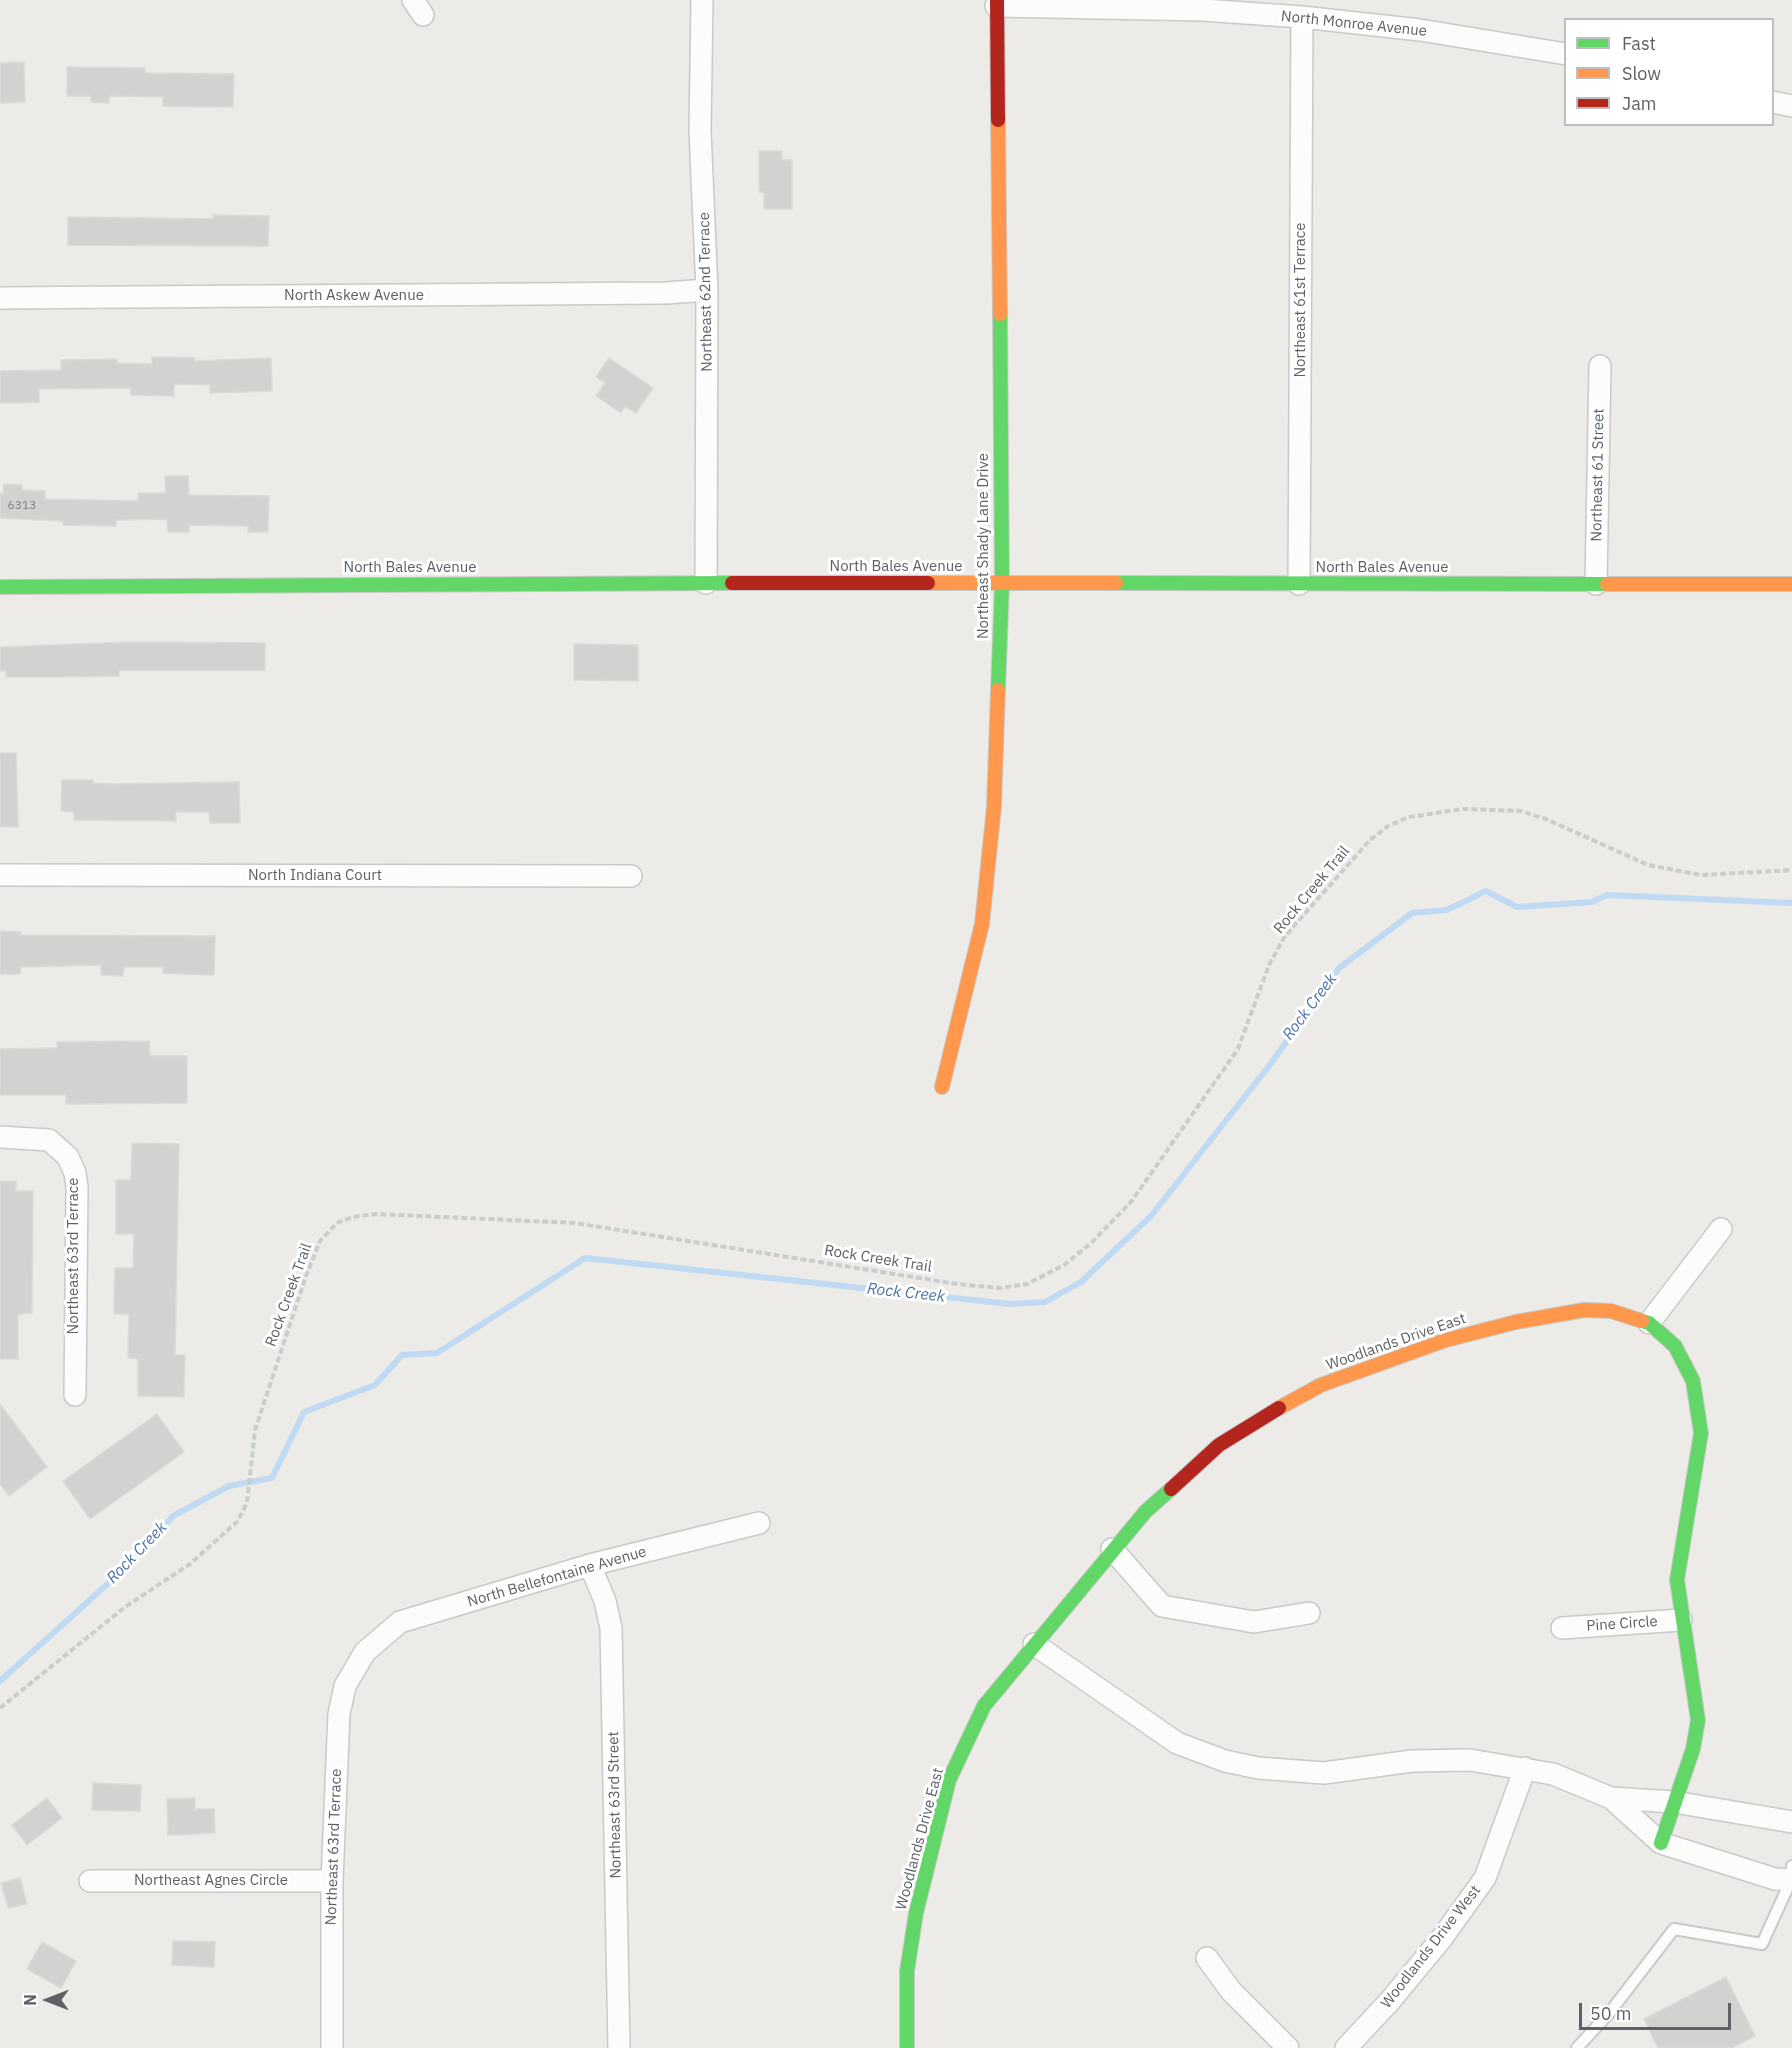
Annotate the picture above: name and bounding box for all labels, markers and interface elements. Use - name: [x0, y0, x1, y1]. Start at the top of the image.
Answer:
- street label: North Monroe Avenue: [1280, 7, 1428, 41]
- legend: [1564, 18, 1774, 126]
- text: Fast: [1622, 32, 1656, 55]
- text: Slow: [1622, 62, 1661, 85]
- text: Jam: [1622, 92, 1657, 115]
- street label: Northeast 62nd Terrace: [696, 212, 716, 372]
- street label: Northeast 61st Terrace: [1292, 222, 1310, 378]
- street label: North Askew Avenue: [284, 287, 424, 305]
- street label: Northeast 61 Street: [1588, 408, 1608, 542]
- street label: Northeast Shady Lane Drive: [975, 453, 993, 639]
- house number: 6313: [8, 499, 36, 513]
- street label: North Bales Avenue: [830, 558, 962, 576]
- street label: North Bales Avenue: [344, 559, 476, 577]
- street label: North Bales Avenue: [1316, 559, 1448, 577]
- street label: Rock Creek Trail: [1270, 843, 1354, 937]
- street label: North Indiana Court: [248, 867, 382, 885]
- water label: Rock Creek: [1279, 970, 1341, 1044]
- street label: Northeast 63rd Terrace: [65, 1178, 83, 1334]
- street label: Rock Creek Trail: [262, 1241, 316, 1349]
- street label: Rock Creek Trail: [823, 1242, 933, 1276]
- water label: Rock Creek: [866, 1279, 946, 1307]
- street label: Woodlands Drive East: [1324, 1310, 1468, 1374]
- water label: Rock Creek: [103, 1518, 171, 1588]
- street label: North Bellefontaine Avenue: [465, 1543, 649, 1611]
- street label: Pine Circle: [1586, 1613, 1658, 1635]
- street label: Northeast 63rd Street: [605, 1731, 625, 1879]
- street label: Woodlands Drive East: [892, 1766, 948, 1912]
- street label: Northeast 63rd Terrace: [322, 1768, 346, 1926]
- street label: Northeast Agnes Circle: [134, 1872, 288, 1890]
- street label: Woodlands Drive West: [1377, 1882, 1485, 2012]
- north arrow: [18, 1970, 78, 2030]
- scale bar: [1582, 1991, 1734, 2029]
- text: N: [20, 1994, 40, 2006]
- text: 50 m: [1590, 2002, 1632, 2025]

